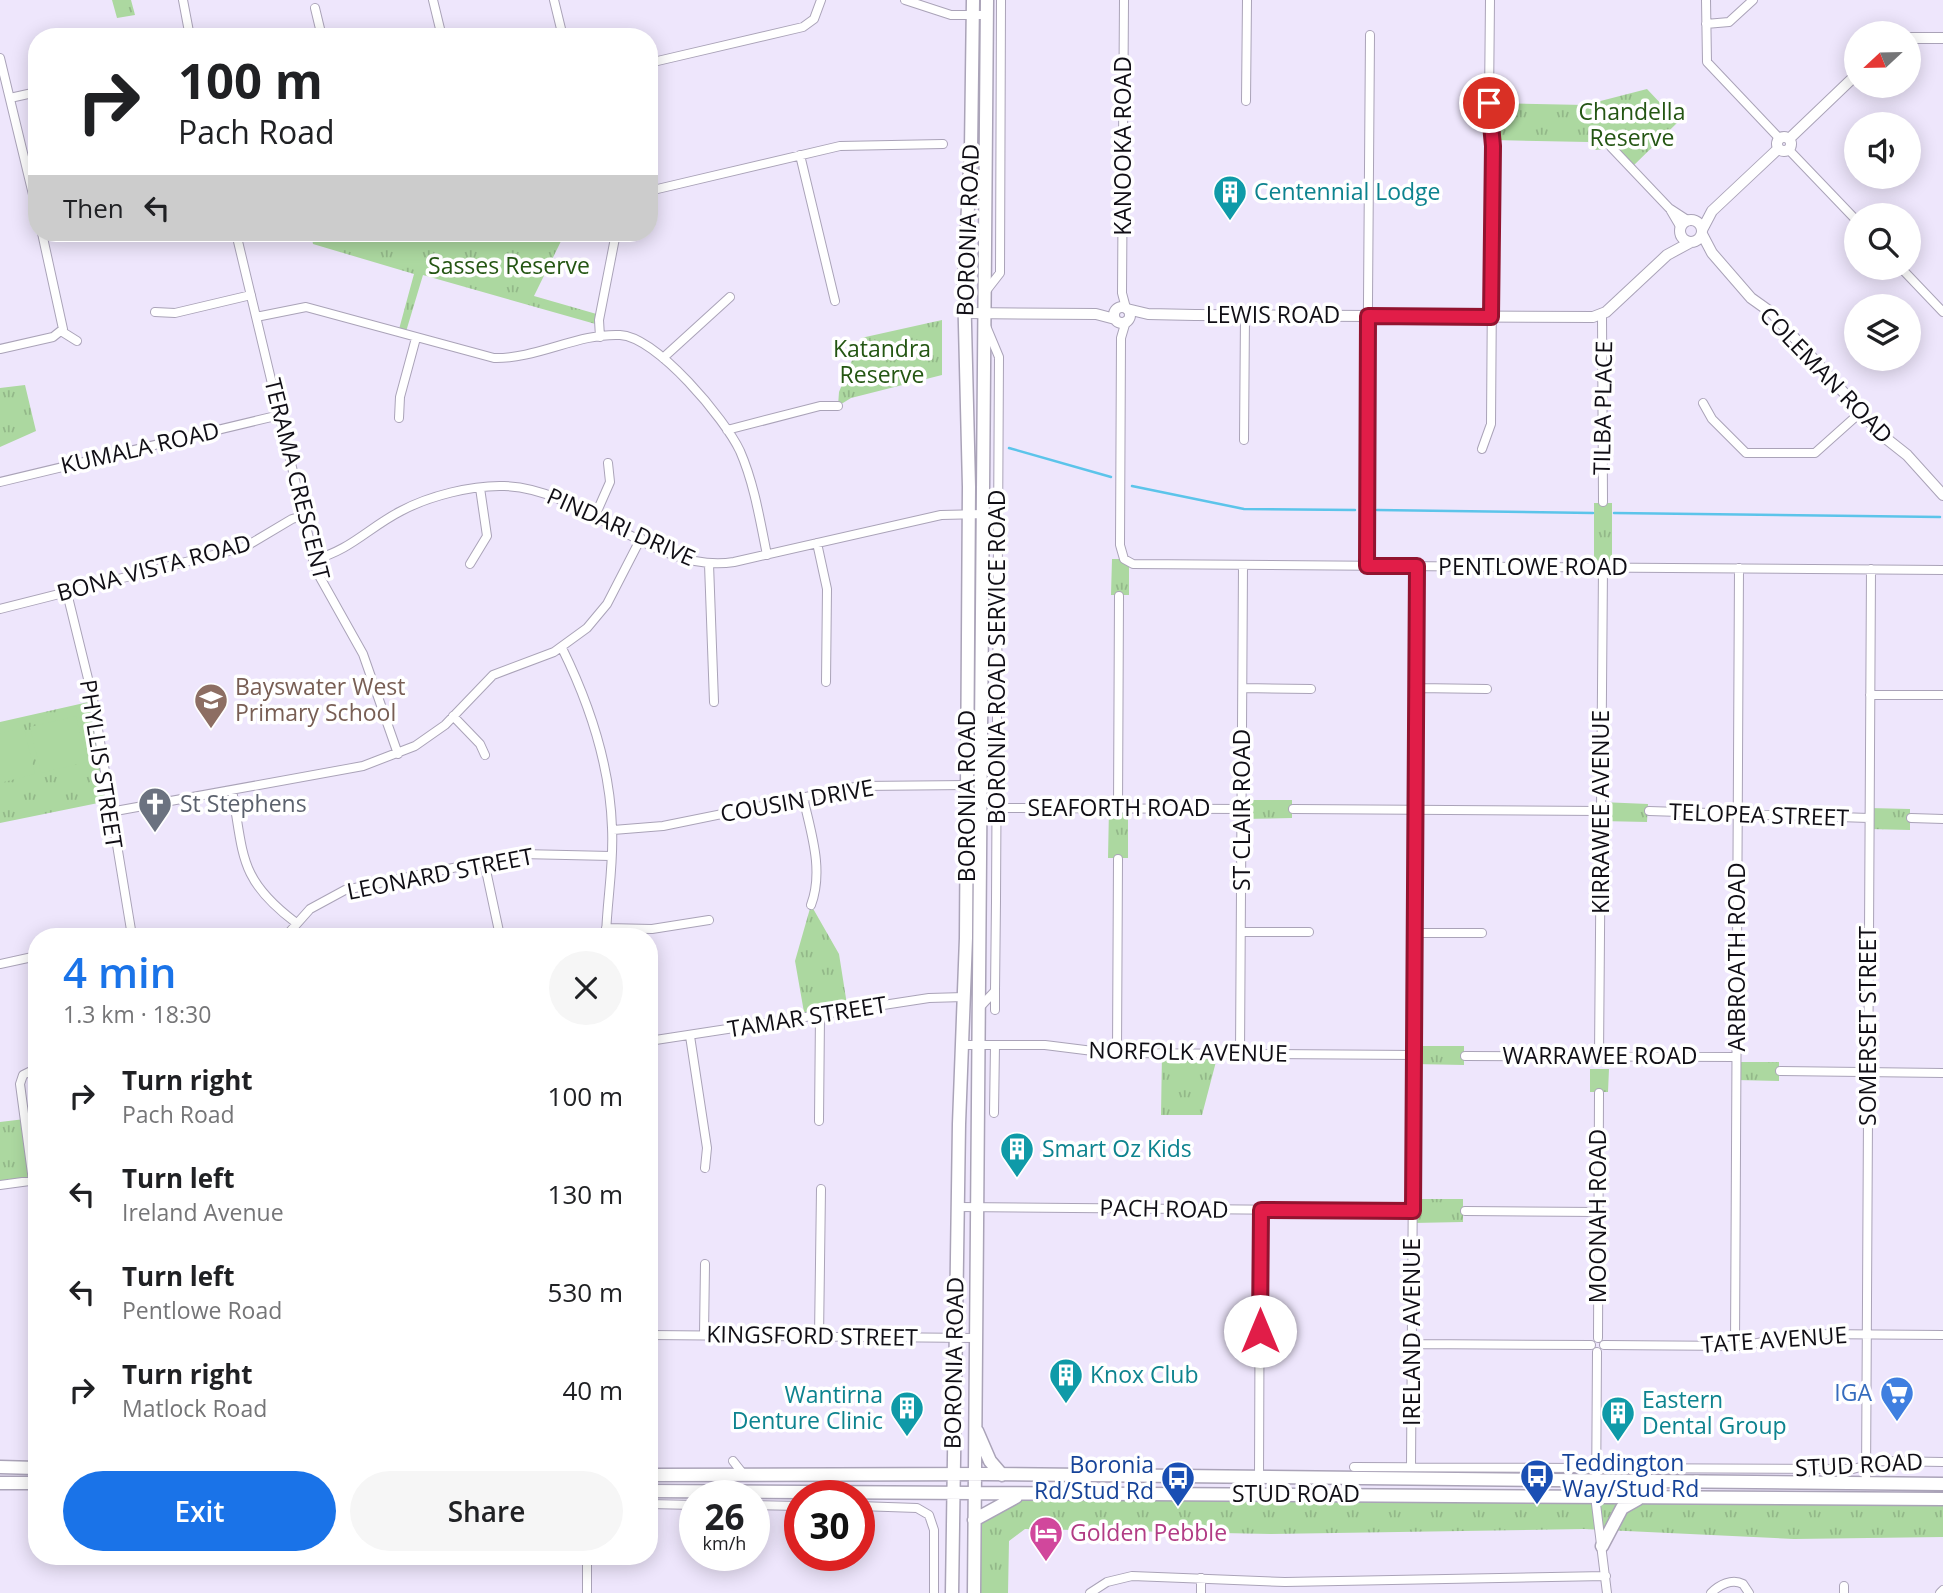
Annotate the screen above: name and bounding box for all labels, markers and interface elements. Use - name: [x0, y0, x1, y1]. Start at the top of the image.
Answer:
- north arrow: [1844, 21, 1922, 98]
- map controls: [1844, 21, 1921, 371]
- text: 100 m: [178, 47, 323, 113]
- icon: right: [63, 56, 154, 147]
- street label: KANOOKA ROAD: [1106, 56, 1138, 236]
- pin: [1459, 73, 1519, 133]
- icon: arrive: [1470, 84, 1508, 122]
- park label: Chandella Reserve: [1579, 95, 1685, 153]
- text: Pach Road: [178, 110, 335, 153]
- button: sound: [1844, 112, 1921, 189]
- street label: BORONIA ROAD: [948, 143, 986, 317]
- building icon: Centennial Lodge: [1211, 173, 1249, 222]
- place label: Centennial Lodge: [1254, 175, 1441, 207]
- icon: left: [138, 189, 176, 227]
- text: Then: [63, 190, 124, 226]
- button: search: [1844, 203, 1921, 280]
- park label: Sasses Reserve: [428, 249, 590, 281]
- button: layers: [1844, 294, 1921, 371]
- street label: LEWIS ROAD: [1206, 298, 1340, 330]
- street label: COLEMAN ROAD: [1753, 299, 1900, 450]
- park label: Katandra Reserve: [833, 332, 931, 390]
- street label: TILBA PLACE: [1585, 341, 1619, 475]
- street label: TERAMA CRESCENT: [257, 375, 339, 583]
- street label: KUMALA ROAD: [57, 413, 222, 481]
- street label: PINDARI DRIVE: [542, 479, 701, 573]
- street label: BORONIA ROAD SERVICE ROAD: [980, 490, 1012, 824]
- street label: BONA VISTA ROAD: [53, 526, 254, 608]
- street label: PENTLOWE ROAD: [1438, 550, 1628, 582]
- place label: Bayswater West Primary School: [235, 670, 406, 728]
- street label: PHYLLIS STREET: [73, 677, 131, 851]
- school or university icon: Bayswater West Primary School: [192, 681, 230, 730]
- street label: BORONIA ROAD: [950, 710, 982, 882]
- street label: KIRRAWEE AVENUE: [1584, 710, 1616, 914]
- street label: ST CLAIR ROAD: [1225, 729, 1257, 891]
- street label: COUSIN DRIVE: [718, 771, 876, 829]
- church icon: St Stephens: [136, 785, 174, 834]
- place label: St Stephens: [180, 787, 307, 819]
- street label: SEAFORTH ROAD: [1028, 791, 1210, 823]
- street label: TELOPEA STREET: [1668, 795, 1850, 833]
- street label: LEONARD STREET: [344, 839, 536, 907]
- street label: ARBROATH ROAD: [1720, 862, 1752, 1052]
- street label: SOMERSET STREET: [1851, 926, 1883, 1126]
- text: 4 min: [63, 943, 176, 1000]
- button: close: [549, 951, 623, 1025]
- street label: TAMAR STREET: [725, 988, 889, 1044]
- text: 1.3 km · 18:30: [63, 998, 211, 1030]
- street label: NORFOLK AVENUE: [1088, 1033, 1288, 1069]
- street label: WARRAWEE ROAD: [1503, 1039, 1697, 1071]
- text: Turn right: [122, 1062, 253, 1098]
- icon: right: [63, 1077, 101, 1115]
- text: 100 m: [548, 1078, 623, 1114]
- text: Pach Road: [122, 1098, 235, 1130]
- street label: MOONAH ROAD: [1581, 1129, 1613, 1303]
- building icon: Smart Oz Kids: [998, 1130, 1036, 1179]
- place label: Smart Oz Kids: [1042, 1132, 1192, 1164]
- text: Turn left: [122, 1160, 234, 1196]
- icon: left: [63, 1175, 101, 1213]
- text: 130 m: [548, 1176, 623, 1212]
- street label: PACH ROAD: [1099, 1191, 1229, 1225]
- text: Ireland Avenue: [122, 1196, 284, 1228]
- street label: IRELAND AVENUE: [1395, 1238, 1427, 1426]
- text: Turn left: [122, 1258, 234, 1294]
- icon: left: [63, 1273, 101, 1311]
- text: 530 m: [548, 1274, 623, 1310]
- street label: BORONIA ROAD: [935, 1277, 971, 1449]
- text: Pentlowe Road: [122, 1294, 282, 1326]
- position arrow: [1223, 1294, 1297, 1368]
- street label: KINGSFORD STREET: [706, 1317, 918, 1353]
- street label: TATE AVENUE: [1700, 1318, 1848, 1360]
- text: Turn right: [122, 1356, 253, 1392]
- building icon: Knox Club: [1047, 1356, 1085, 1405]
- place label: Knox Club: [1090, 1358, 1199, 1390]
- icon: right: [63, 1371, 101, 1409]
- text: 40 m: [562, 1372, 623, 1408]
- supermarket icon: IGA: [1878, 1374, 1916, 1423]
- place label: IGA: [1834, 1376, 1872, 1408]
- place label: Wantirna Denture Clinic: [732, 1378, 883, 1436]
- place label: Eastern Dental Group: [1642, 1383, 1787, 1441]
- building icon: Wantirna Denture Clinic: [888, 1389, 926, 1438]
- text: Matlock Road: [122, 1392, 267, 1424]
- building icon: Eastern Dental Group: [1599, 1394, 1637, 1443]
- street label: STUD ROAD: [1794, 1445, 1924, 1483]
- place label: Teddington Way/Stud Rd: [1562, 1446, 1699, 1504]
- place label: Boronia Rd/Stud Rd: [1034, 1448, 1154, 1506]
- bus stop icon: Teddington Way/Stud Rd: [1518, 1457, 1556, 1506]
- bus stop icon: Boronia Rd/Stud Rd: [1159, 1459, 1197, 1508]
- button: Exit: [63, 1471, 336, 1551]
- button: Share: [350, 1471, 623, 1551]
- street label: STUD ROAD: [1232, 1477, 1360, 1509]
- speed limit sign: 30: [784, 1480, 875, 1571]
- text: 26: [704, 1493, 745, 1540]
- hotel icon: Golden Pebble: [1027, 1514, 1065, 1563]
- place label: Golden Pebble: [1070, 1516, 1227, 1548]
- text: km/h: [703, 1531, 746, 1555]

